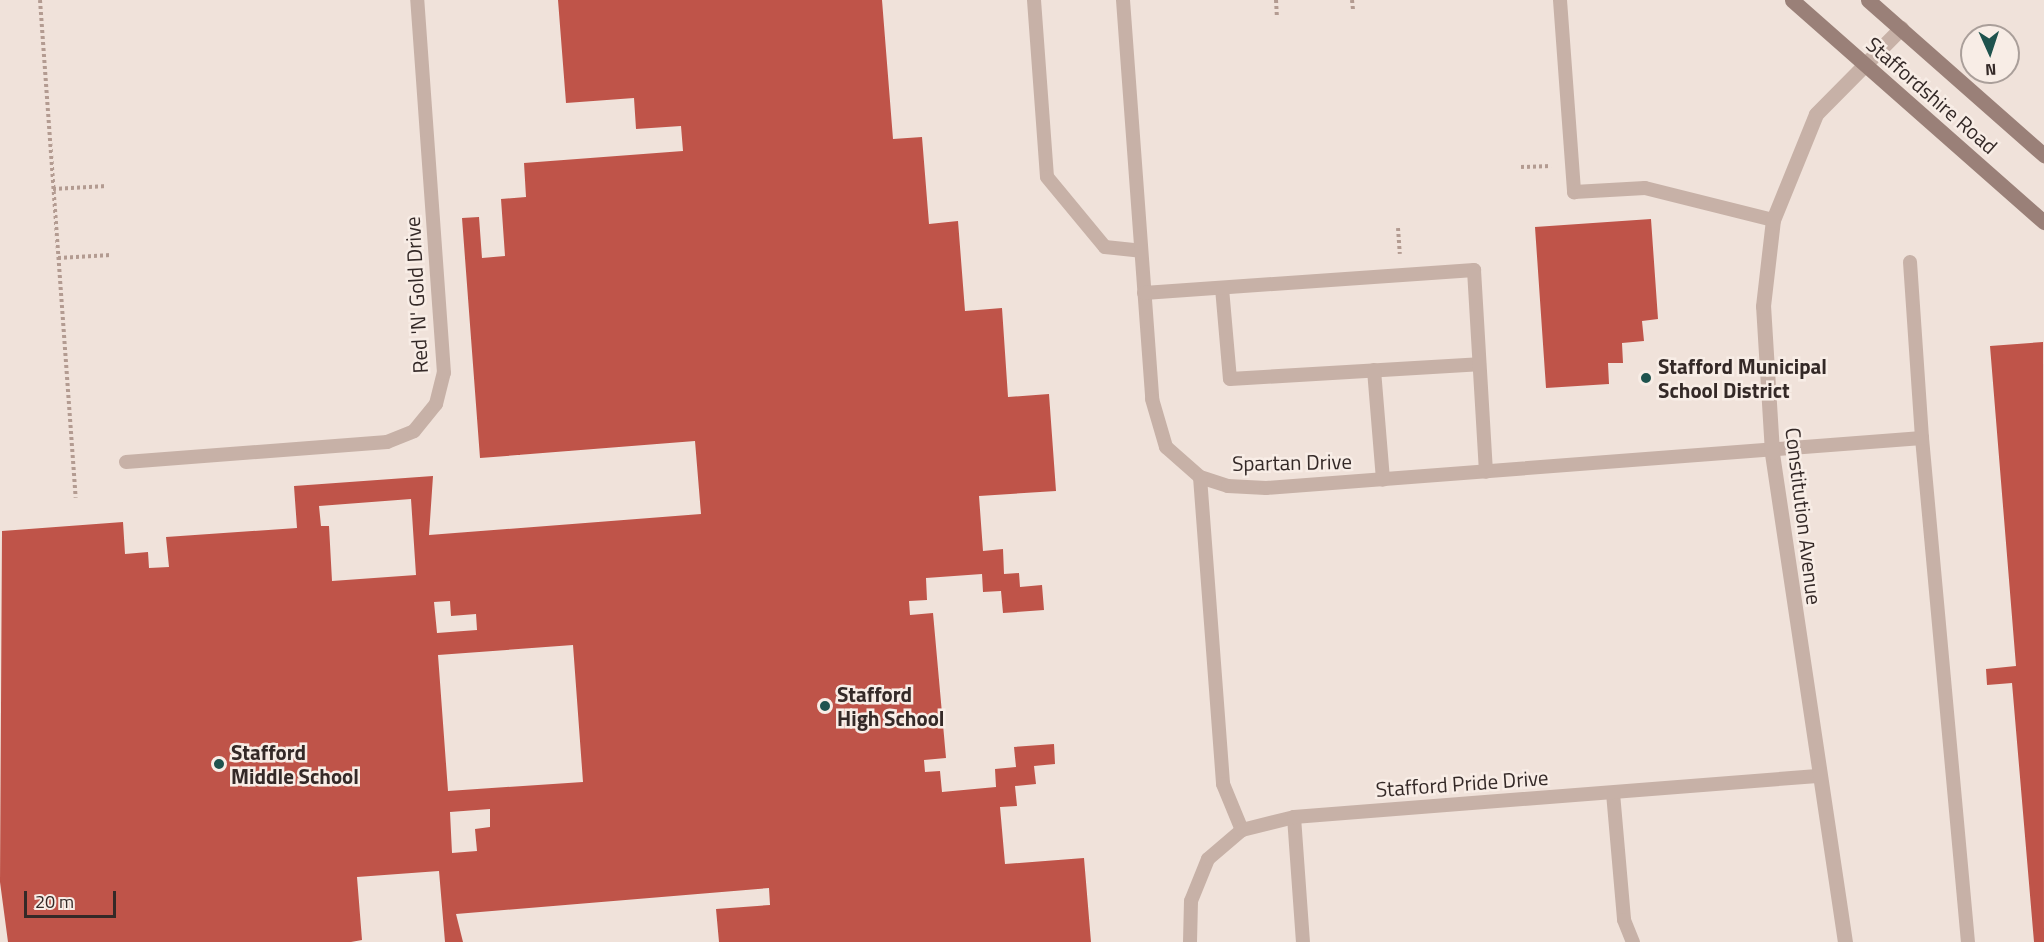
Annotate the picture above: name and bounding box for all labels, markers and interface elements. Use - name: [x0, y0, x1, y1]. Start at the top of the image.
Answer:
- north arrow: [1960, 24, 2020, 84]
- street label: Staffordshire Road: [1861, 31, 2003, 159]
- text: N: [1985, 58, 1997, 82]
- street label: Red 'N' Gold Drive: [399, 216, 433, 374]
- place label: Stafford Municipal School District: [1658, 353, 1827, 403]
- marker: Stafford Municipal School District: [1639, 371, 1653, 385]
- street label: Constitution Avenue: [1781, 426, 1827, 606]
- street label: Spartan Drive: [1232, 448, 1352, 476]
- place label: Stafford High School: [837, 681, 944, 731]
- marker: Stafford High School: [818, 699, 832, 713]
- place label: Stafford Middle School: [231, 739, 359, 789]
- marker: Stafford Middle School: [212, 757, 226, 771]
- street label: Stafford Pride Drive: [1375, 764, 1549, 802]
- scale bar: [27, 879, 118, 917]
- text: 20 m: [35, 888, 74, 915]

